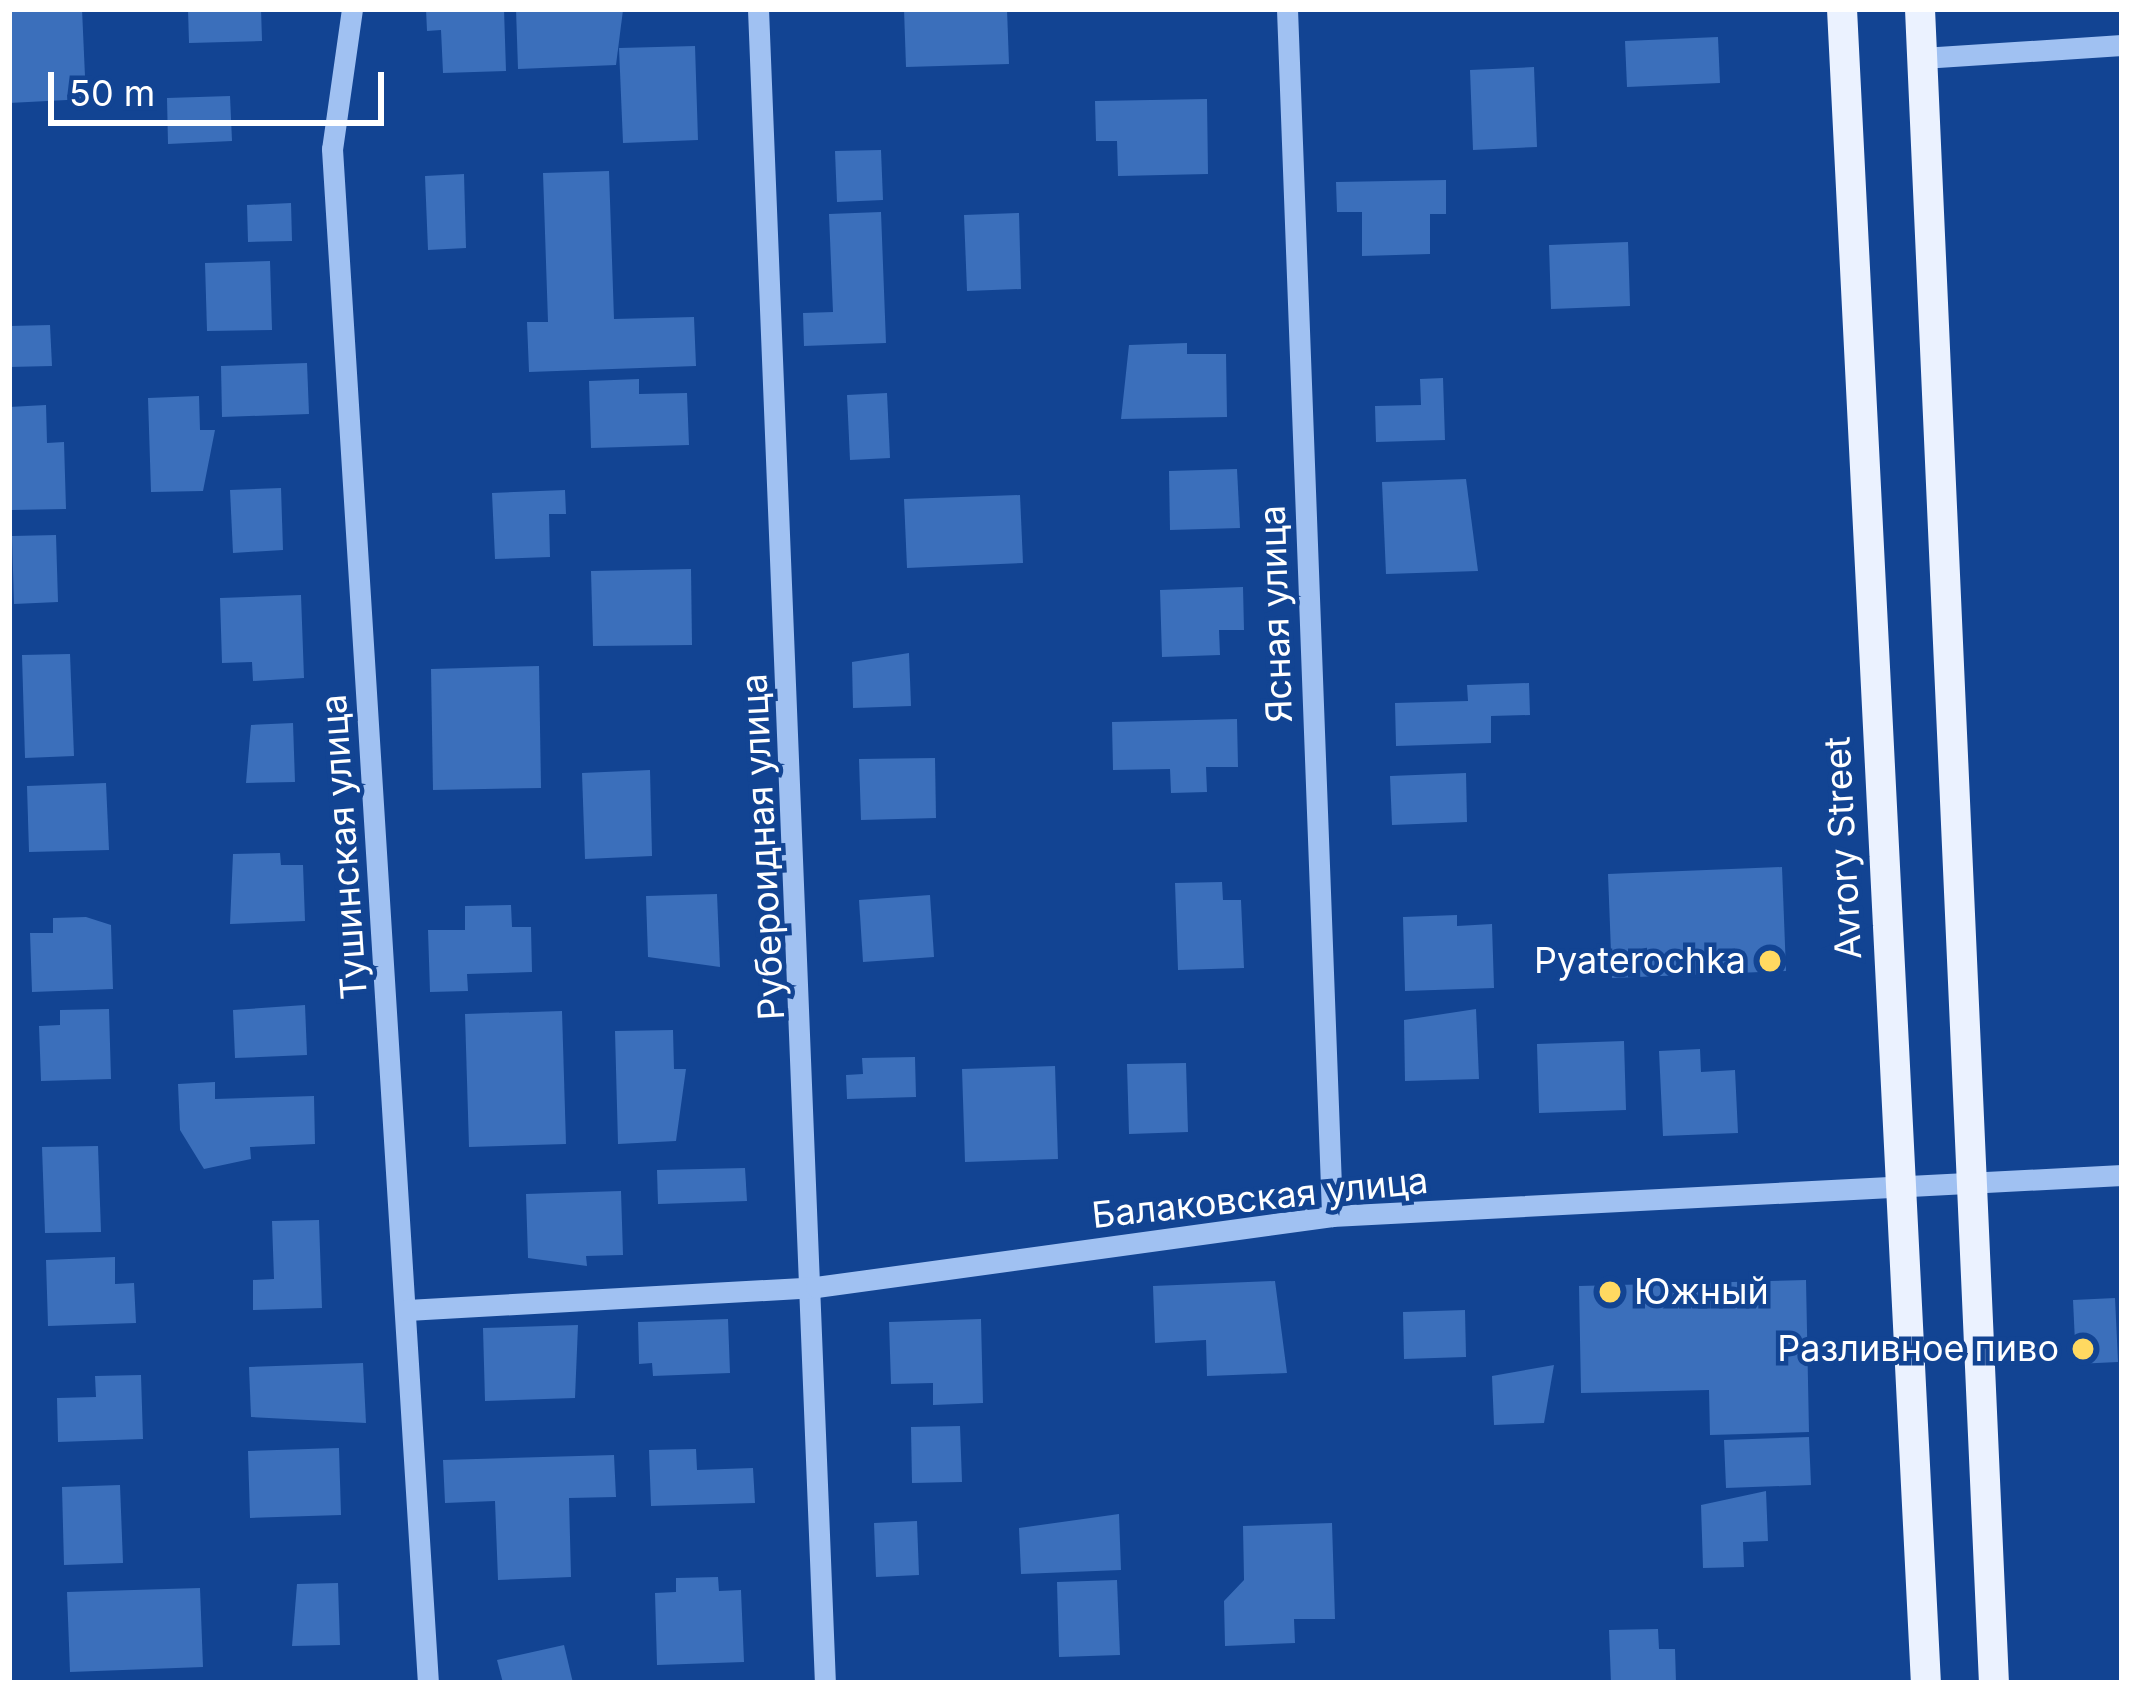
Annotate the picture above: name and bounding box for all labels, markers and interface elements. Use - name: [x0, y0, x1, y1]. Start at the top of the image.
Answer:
- scale bar: [54, 48, 390, 122]
- text: 50 m: [69, 71, 155, 115]
- street label: Ясная улица: [1251, 505, 1301, 723]
- street label: Рубероидная улица: [732, 673, 794, 1021]
- street label: Тушинская улица: [312, 693, 376, 1001]
- street label: Avrory Street: [1816, 735, 1870, 961]
- place label: Pyaterochka: [1534, 939, 1746, 983]
- marker: Pyaterochka: [1757, 948, 1783, 974]
- street label: Балаковская улица: [1090, 1159, 1430, 1237]
- place label: Южный: [1634, 1270, 1769, 1314]
- marker: Южный: [1597, 1279, 1623, 1305]
- place label: Разливное пиво: [1777, 1327, 2059, 1371]
- marker: Разливное пиво: [2070, 1336, 2096, 1362]

